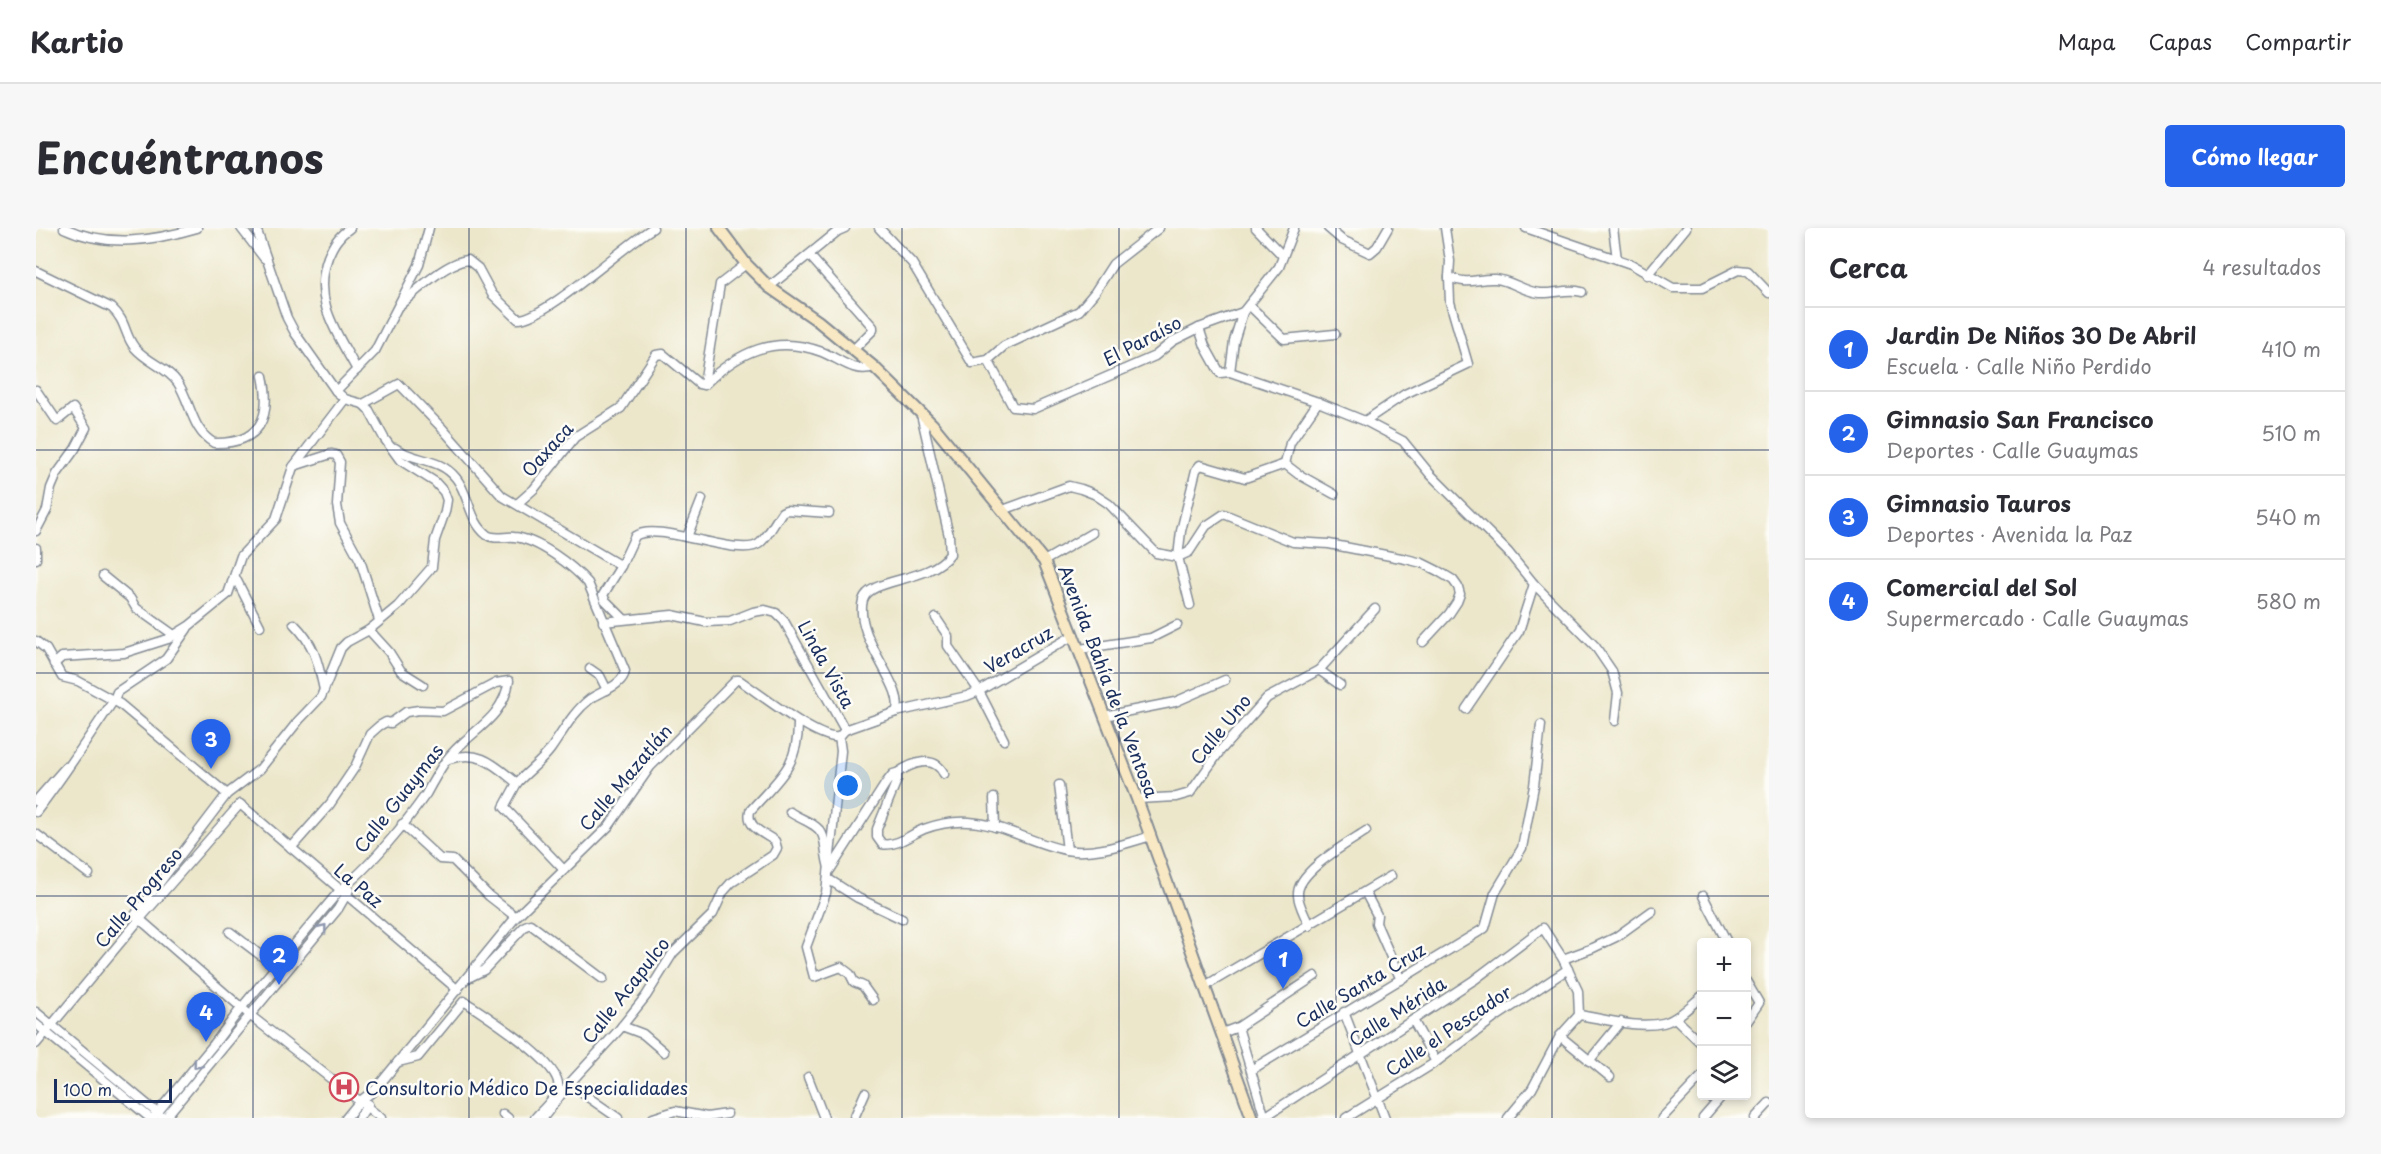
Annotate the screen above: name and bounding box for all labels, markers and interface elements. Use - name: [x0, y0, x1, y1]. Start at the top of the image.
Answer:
- text: Kartio: [30, 20, 124, 63]
- text: Mapa: [2058, 25, 2116, 57]
- text: Capas: [2149, 25, 2212, 57]
- text: Compartir: [2245, 25, 2351, 57]
- text: Encuéntranos: [36, 125, 324, 188]
- button: Cómo llegar: [2165, 125, 2345, 187]
- text: Cerca: [1829, 248, 1908, 287]
- text: 4 resultados: [2203, 252, 2321, 282]
- street label: El Paraíso: [1098, 308, 1186, 372]
- text: Jardin De Niños 30 De Abril: [1886, 318, 2196, 351]
- text: 1: [1844, 334, 1853, 364]
- text: 410 m: [2261, 334, 2321, 364]
- text: Escuela · Calle Niño Perdido: [1886, 351, 2152, 381]
- text: Gimnasio San Francisco: [1886, 402, 2153, 435]
- street label: Oaxaca: [515, 415, 579, 482]
- text: 2: [1841, 418, 1856, 448]
- text: 510 m: [2261, 418, 2321, 448]
- text: Deportes · Calle Guaymas: [1886, 435, 2138, 465]
- text: Gimnasio Tauros: [1886, 486, 2071, 519]
- text: 3: [1842, 502, 1855, 532]
- text: 540 m: [2255, 502, 2321, 532]
- text: Deportes · Avenida la Paz: [1886, 519, 2132, 549]
- street label: Avenida Bahía de la Ventosa: [1052, 561, 1166, 802]
- text: Comercial del Sol: [1886, 570, 2077, 603]
- text: 4: [1842, 586, 1855, 616]
- text: 580 m: [2256, 586, 2321, 616]
- text: Supermercado · Calle Guaymas: [1886, 603, 2188, 633]
- street label: Linda Vista: [792, 615, 863, 714]
- street label: Veracruz: [979, 618, 1058, 679]
- street label: Calle Uno: [1183, 688, 1257, 770]
- street label: Calle Mazatlán: [572, 718, 678, 836]
- pin: 3: [192, 720, 231, 769]
- street label: Calle Guaymas: [347, 738, 449, 858]
- your location: [833, 771, 862, 800]
- street label: Calle Progreso: [88, 841, 188, 953]
- street label: La Paz: [329, 856, 390, 914]
- one-way arrow: [315, 923, 326, 934]
- street label: Calle Acapulco: [575, 931, 675, 1049]
- street label: Calle Santa Cruz: [1290, 935, 1430, 1035]
- pin: 2: [260, 936, 298, 985]
- map controls: [1697, 938, 1751, 1100]
- button: +: [1697, 938, 1751, 992]
- pin: 1: [1264, 940, 1302, 989]
- street label: Calle Mérida: [1343, 969, 1452, 1053]
- street label: Calle el Pescador: [1379, 977, 1517, 1082]
- pin: 4: [186, 992, 226, 1042]
- button: −: [1697, 992, 1751, 1046]
- button: layers: [1697, 1046, 1751, 1100]
- one-way arrow: [193, 1059, 204, 1070]
- hospital icon: Consultorio Médico De Especialidades: [328, 1071, 360, 1103]
- place label: Consultorio Médico De Especialidades: [365, 1074, 688, 1101]
- scale bar: [54, 1076, 172, 1104]
- text: 100 m: [63, 1077, 112, 1101]

